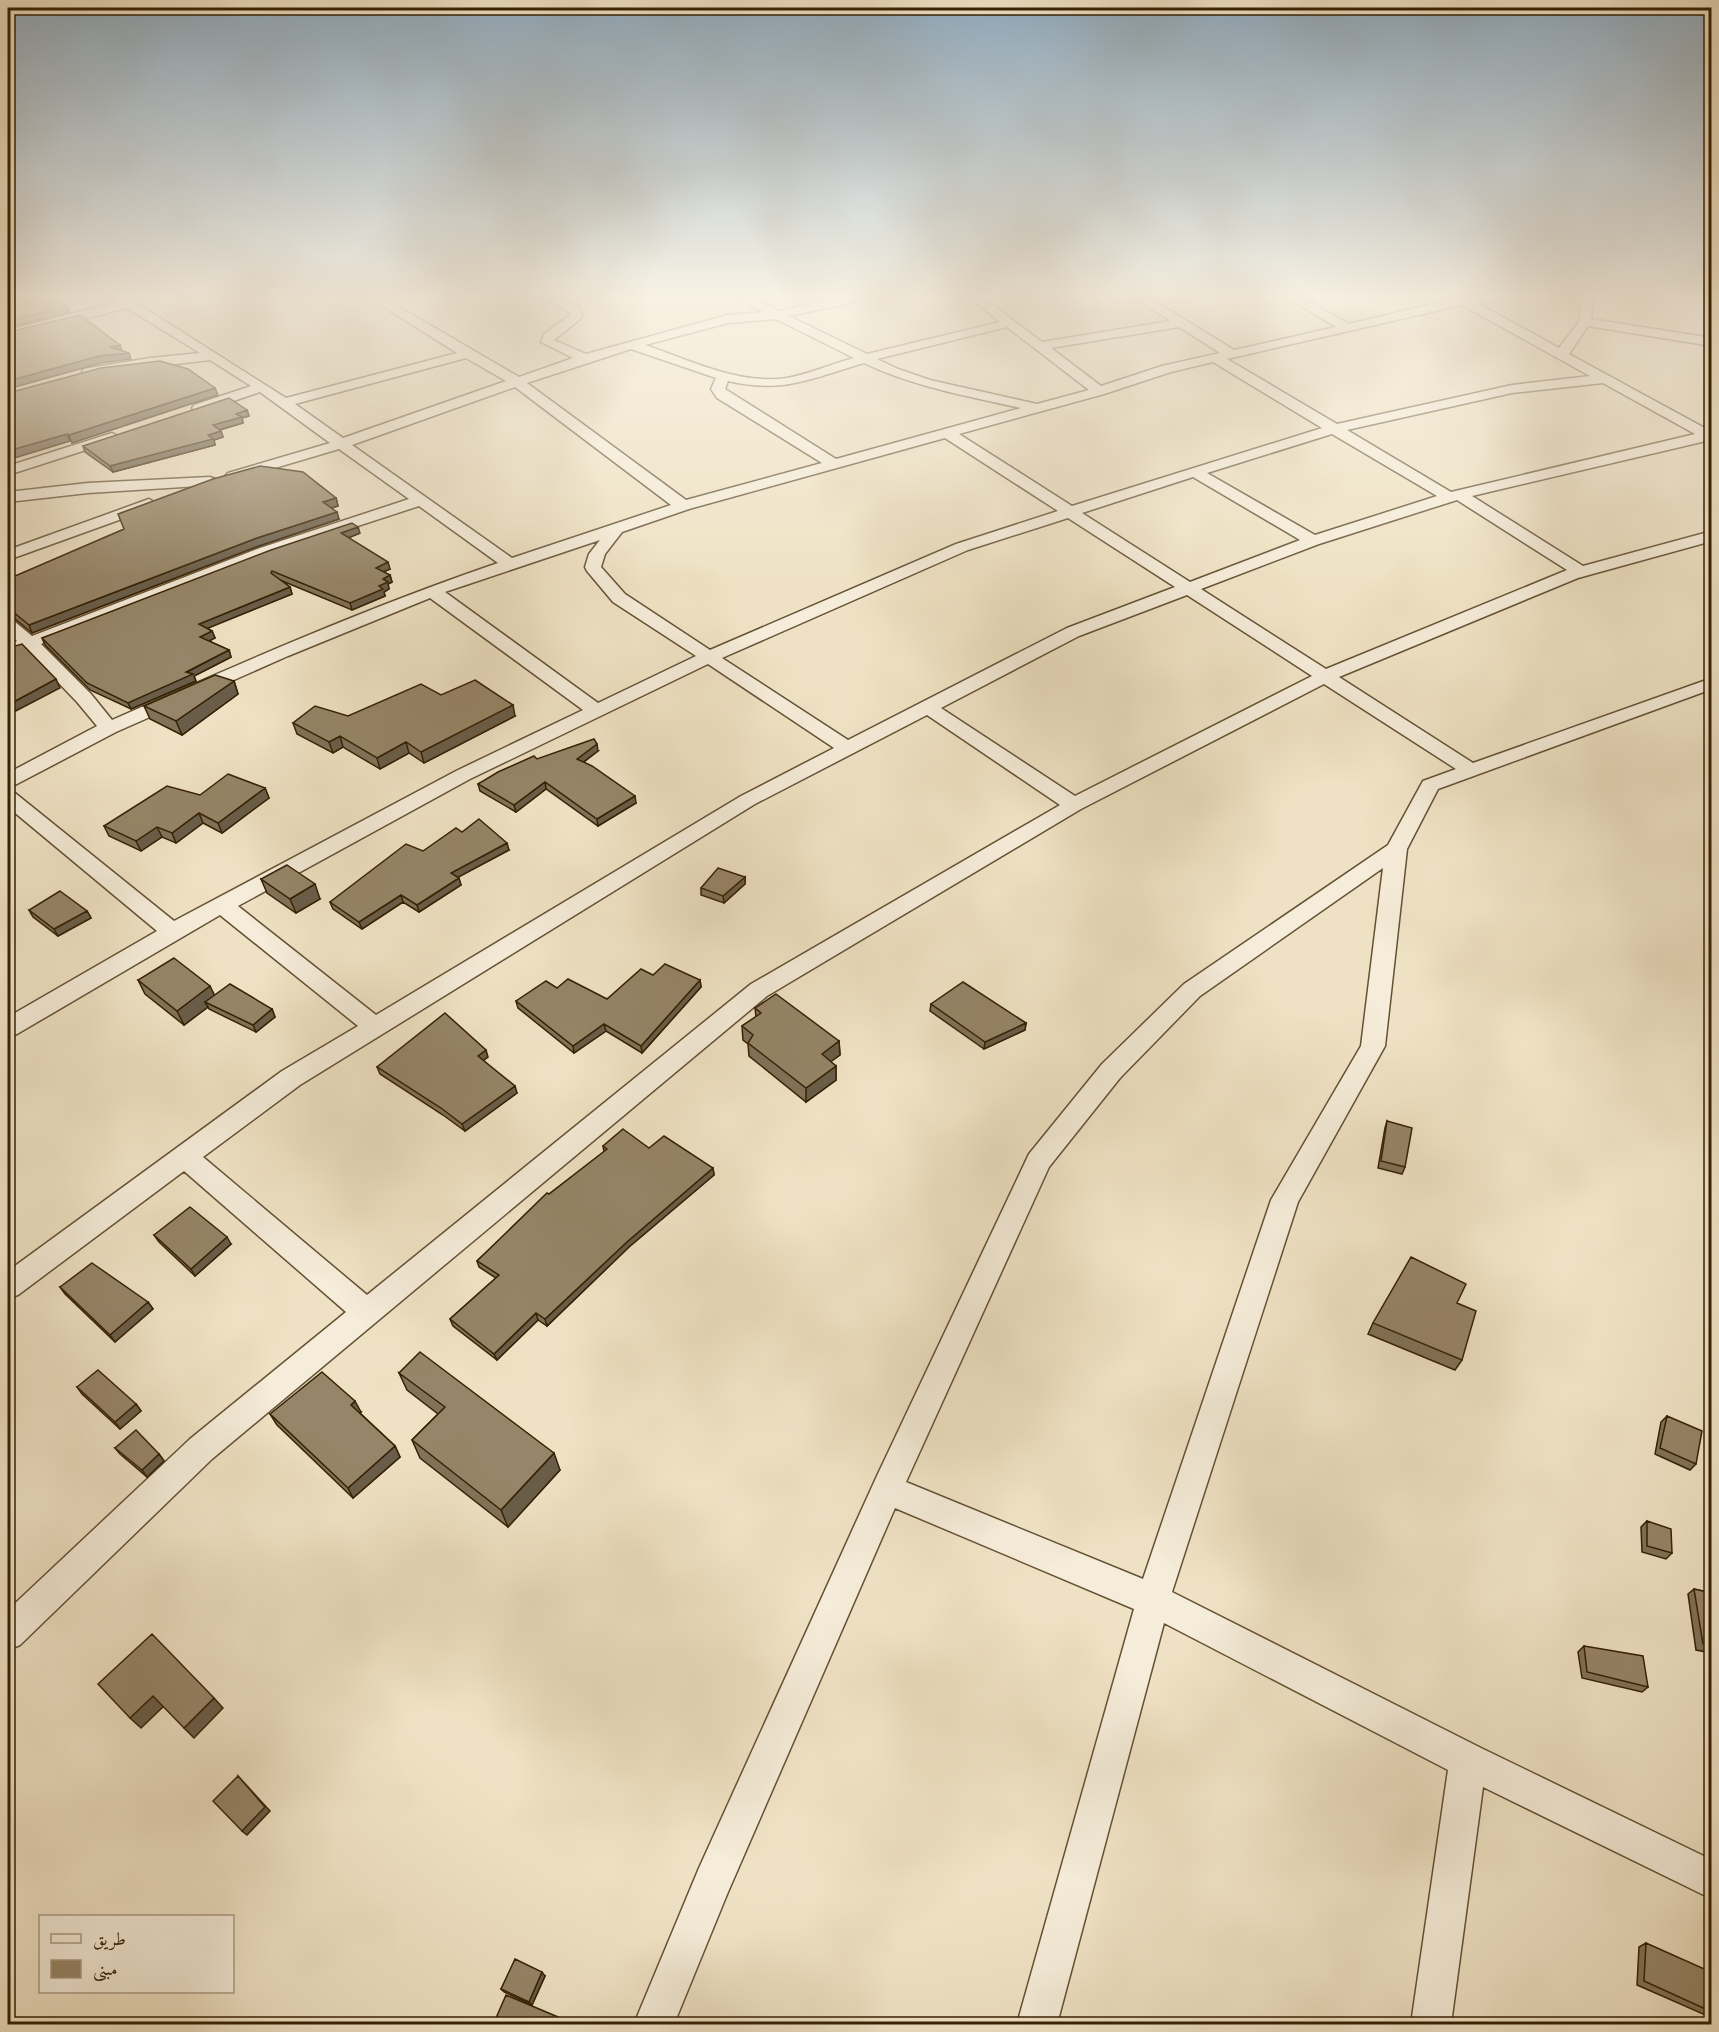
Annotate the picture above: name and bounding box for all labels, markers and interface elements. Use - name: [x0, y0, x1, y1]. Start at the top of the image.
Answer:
- legend: [39, 1915, 234, 1993]
- text: طريق: [93, 1929, 126, 1951]
- text: مبنى: [93, 1959, 118, 1982]

